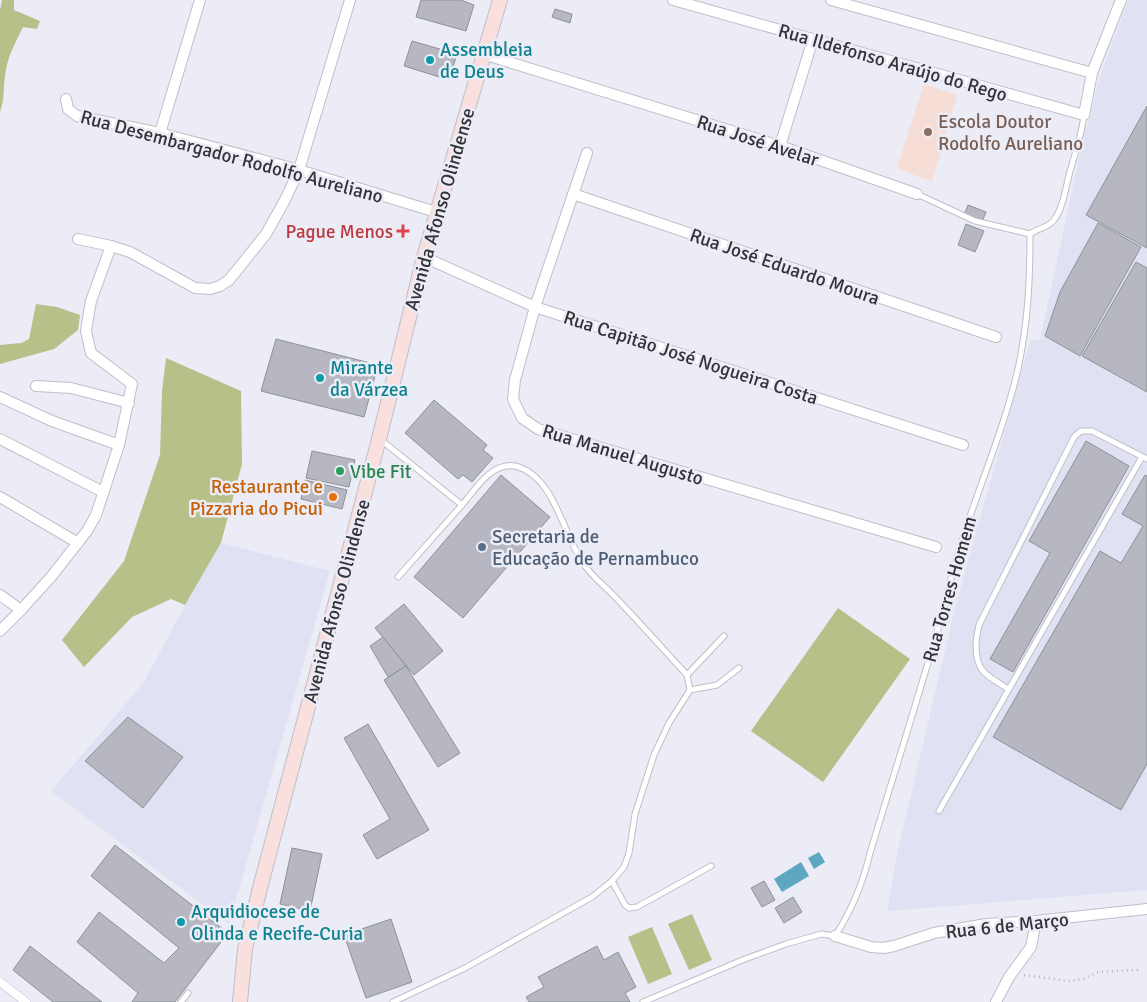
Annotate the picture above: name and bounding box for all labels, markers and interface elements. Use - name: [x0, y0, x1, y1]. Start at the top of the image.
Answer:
- street label: Rua Ildefonso Araújo do Rego: [775, 19, 1010, 107]
- place label: Assembleia de Deus: [440, 38, 533, 84]
- marker: Assembleia de Deus: [424, 54, 436, 66]
- street label: Rua Desembargador Rodolfo Aureliano: [78, 105, 386, 209]
- street label: Avenida Afonso Olindense: [399, 105, 480, 314]
- street label: Rua José Avelar: [694, 110, 822, 172]
- place label: Escola Doutor Rodolfo Aureliano: [938, 110, 1083, 156]
- marker: Escola Doutor Rodolfo Aureliano: [922, 126, 934, 138]
- place label: Pague Menos: [286, 220, 393, 244]
- street label: Rua José Eduardo Moura: [687, 223, 883, 311]
- marker: Pague Menos: [397, 225, 409, 237]
- street label: Rua Capitão José Nogueira Costa: [560, 305, 821, 411]
- place label: Mirante da Várzea: [330, 356, 408, 402]
- marker: Mirante da Várzea: [314, 372, 326, 384]
- street label: Rua Manuel Augusto: [539, 419, 706, 491]
- place label: Vibe Fit: [350, 460, 412, 484]
- marker: Vibe Fit: [334, 465, 346, 477]
- place label: Restaurante e Pizzaria do Picui: [190, 475, 323, 521]
- marker: Restaurante e Pizzaria do Picui: [327, 491, 339, 503]
- street label: Avenida Afonso Olindense: [298, 497, 376, 706]
- street label: Rua Torres Homem: [918, 513, 982, 665]
- place label: Secretaria de Educação de Pernambuco: [492, 525, 699, 571]
- marker: Secretaria de Educação de Pernambuco: [476, 541, 488, 553]
- place label: Arquidiocese de Olinda e Recife-Curia: [191, 900, 363, 946]
- street label: Rua 6 de Março: [944, 908, 1070, 944]
- marker: Arquidiocese de Olinda e Recife-Curia: [175, 916, 187, 928]

